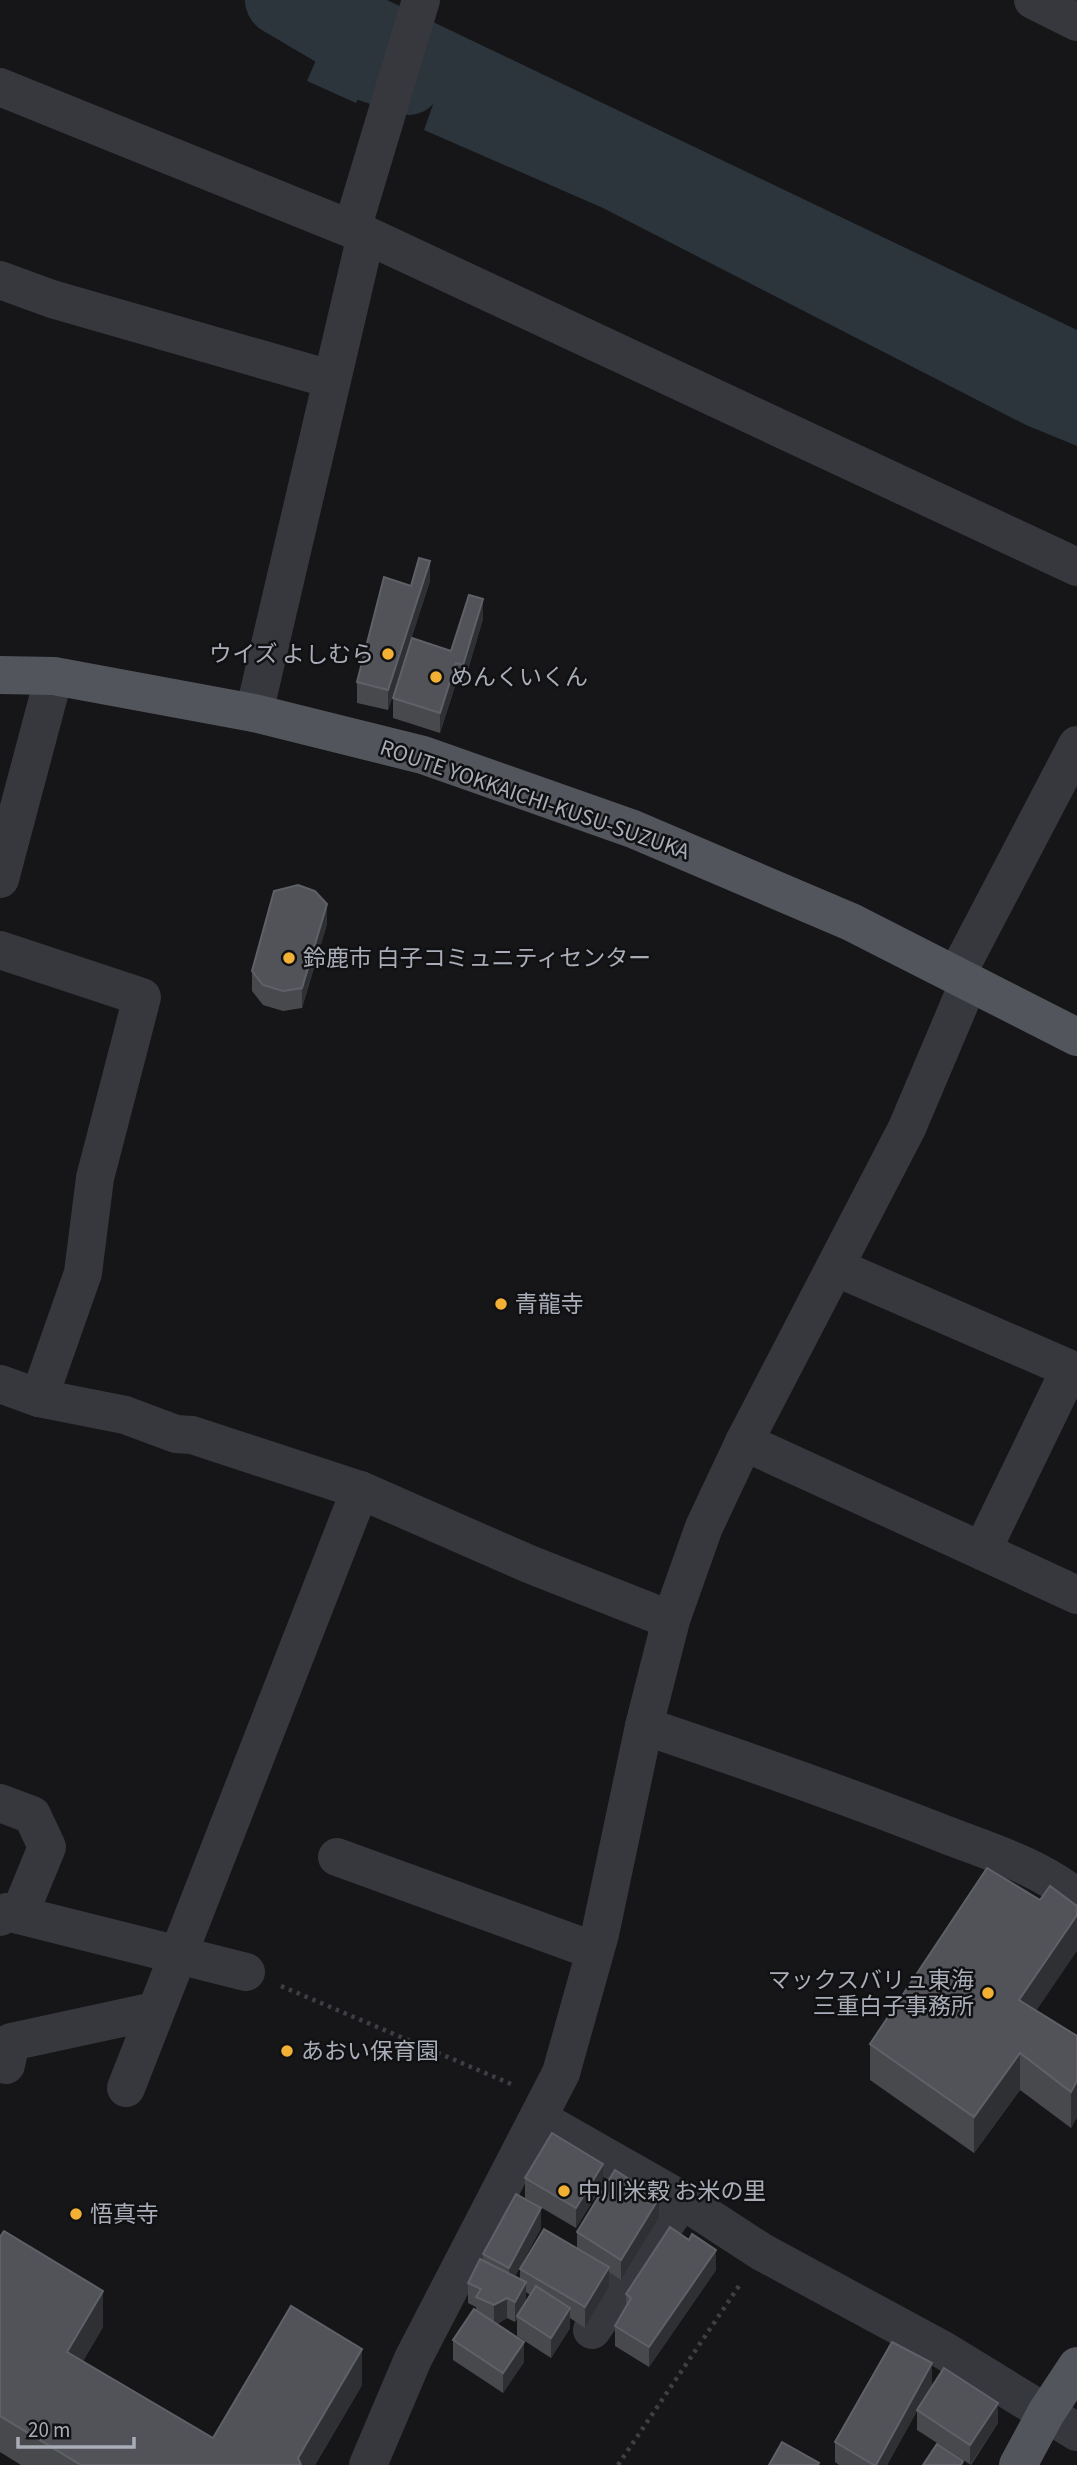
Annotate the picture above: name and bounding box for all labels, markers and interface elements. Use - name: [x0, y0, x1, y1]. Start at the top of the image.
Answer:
- place label: ウイズ よしむら: [209, 638, 374, 671]
- marker: ウイズ よしむら: [380, 646, 396, 662]
- place label: めんくいくん: [450, 661, 588, 694]
- marker: めんくいくん: [428, 669, 444, 685]
- street label: ROUTE YOKKAICHI-KUSU-SUZUKA: [376, 731, 695, 868]
- place label: 鈴鹿市 白子コミュニティセンター: [303, 942, 651, 975]
- marker: 鈴鹿市 白子コミュニティセンター: [281, 950, 297, 966]
- place label: 青龍寺: [515, 1288, 584, 1321]
- marker: 青龍寺: [493, 1296, 509, 1312]
- place label: マックスバリュ東海 三重白子事務所: [768, 1964, 974, 2023]
- marker: マックスバリュ東海 三重白子事務所: [980, 1985, 996, 2001]
- place label: あおい保育園: [301, 2035, 439, 2068]
- marker: あおい保育園: [279, 2043, 295, 2059]
- place label: 中川米穀 お米の里: [578, 2175, 767, 2208]
- marker: 中川米穀 お米の里: [556, 2183, 572, 2199]
- place label: 悟真寺: [90, 2198, 159, 2231]
- marker: 悟真寺: [68, 2206, 84, 2222]
- scale bar: [18, 2406, 133, 2450]
- text: 20 m: [28, 2415, 70, 2445]

